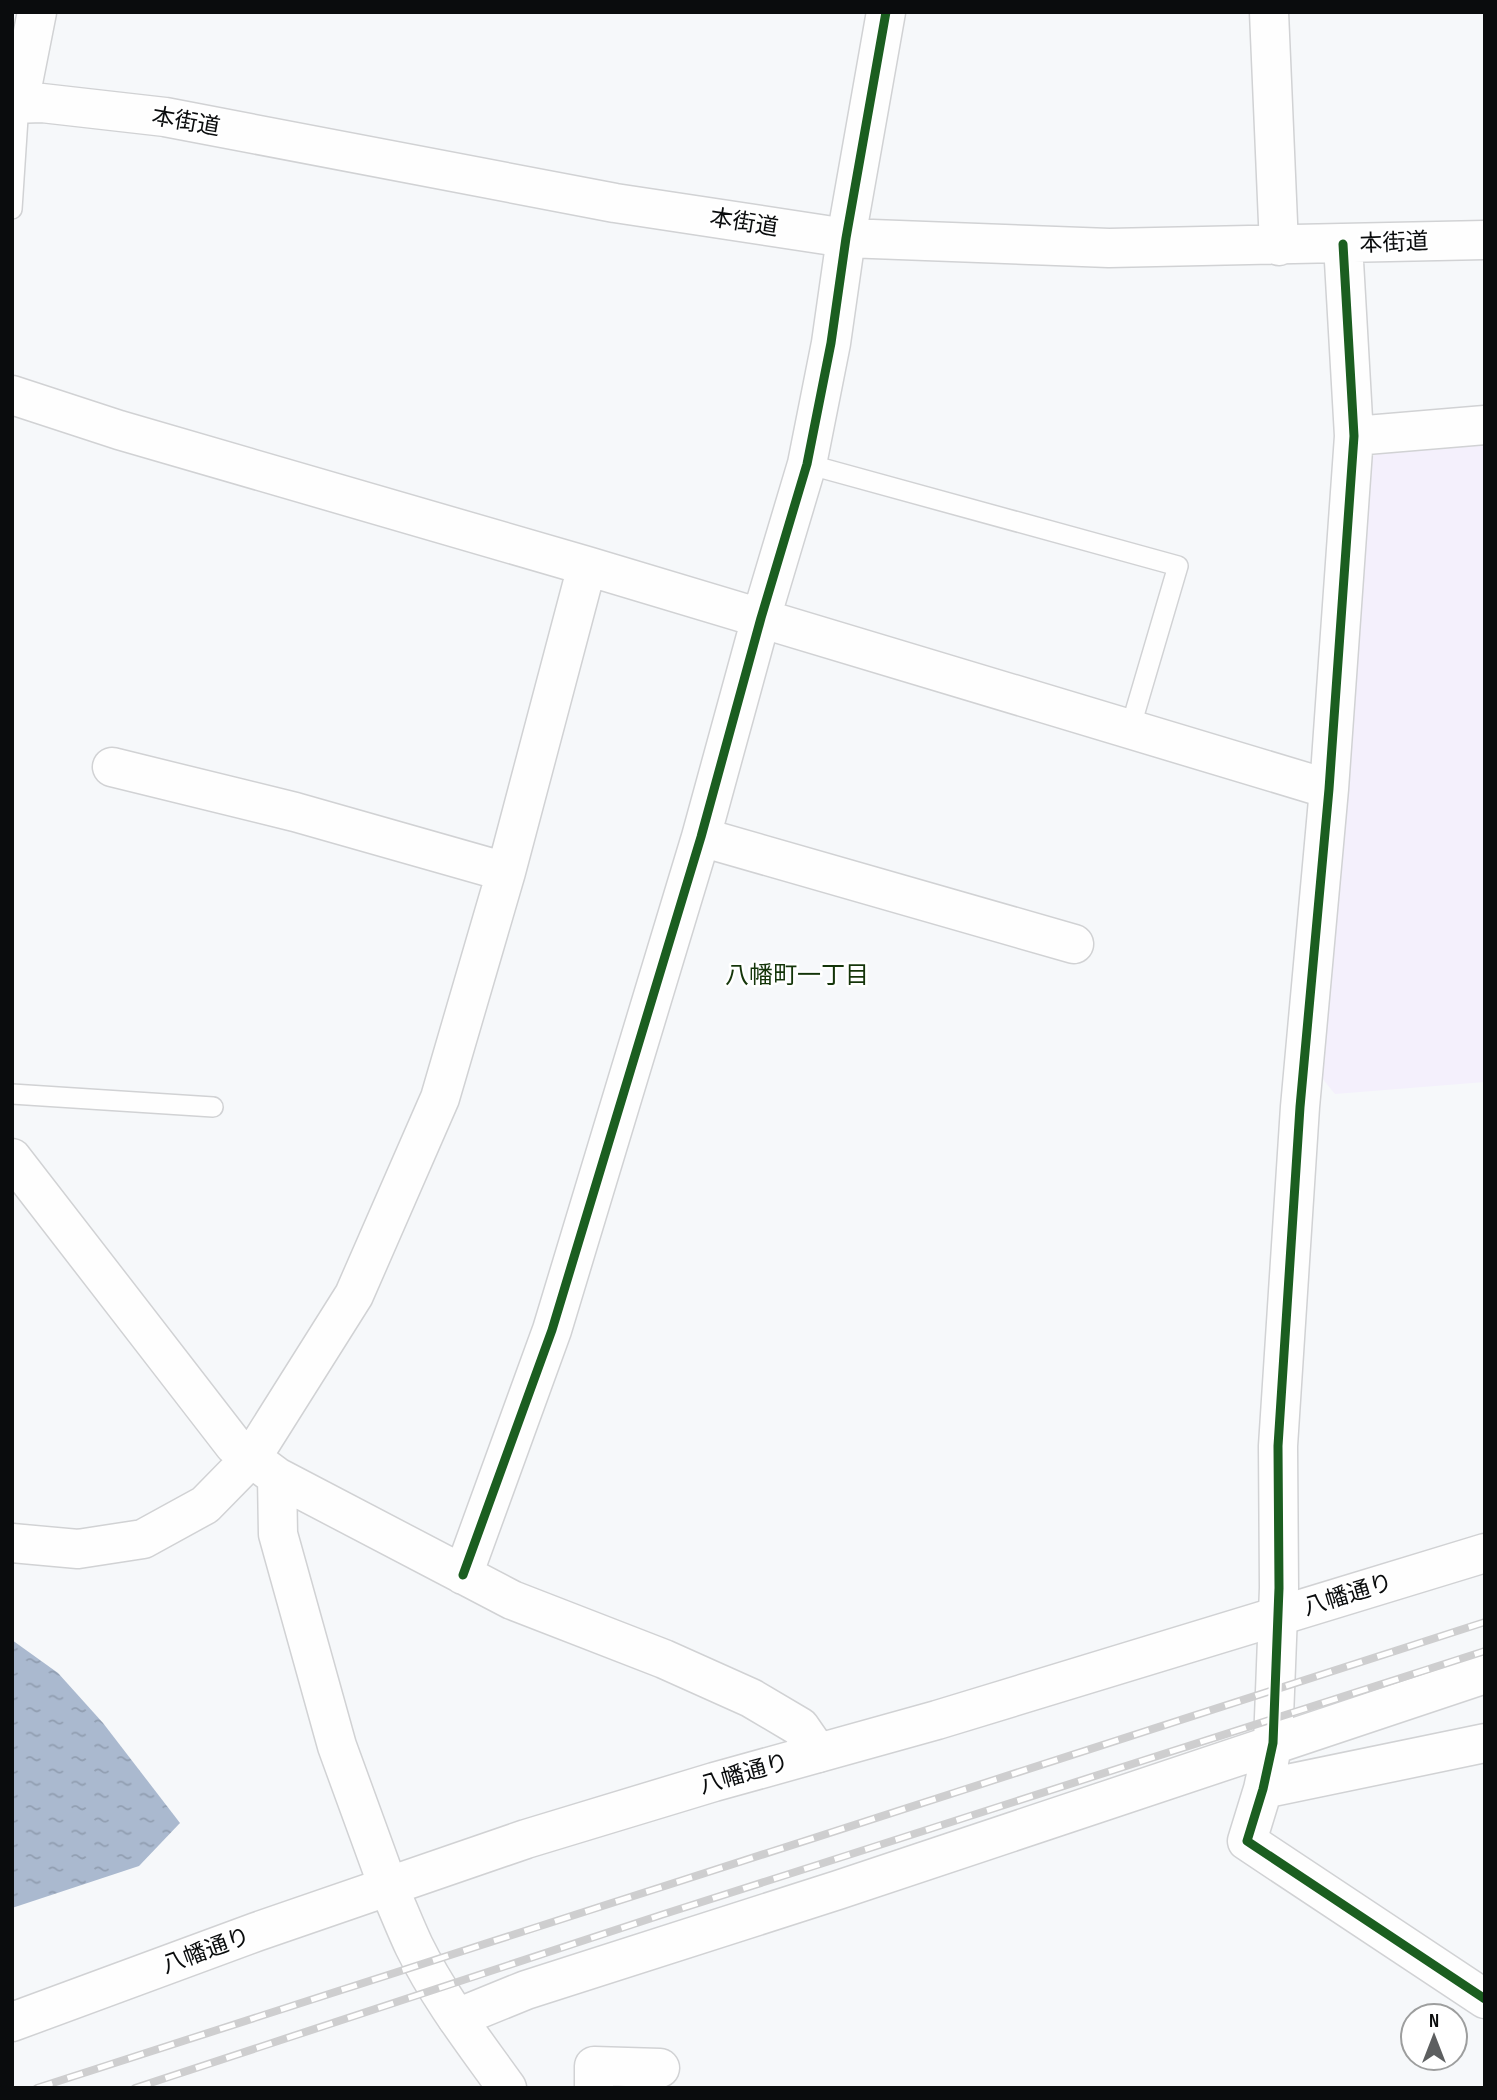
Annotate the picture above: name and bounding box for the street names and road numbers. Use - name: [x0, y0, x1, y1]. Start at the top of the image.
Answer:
- street label: 本街道: [150, 102, 222, 142]
- street label: 本街道: [708, 204, 780, 242]
- street label: 本街道: [1359, 228, 1429, 258]
- street label: 八幡通り: [1300, 1568, 1396, 1622]
- street label: 八幡通り: [696, 1748, 792, 1800]
- street label: 八幡通り: [158, 1922, 254, 1980]

